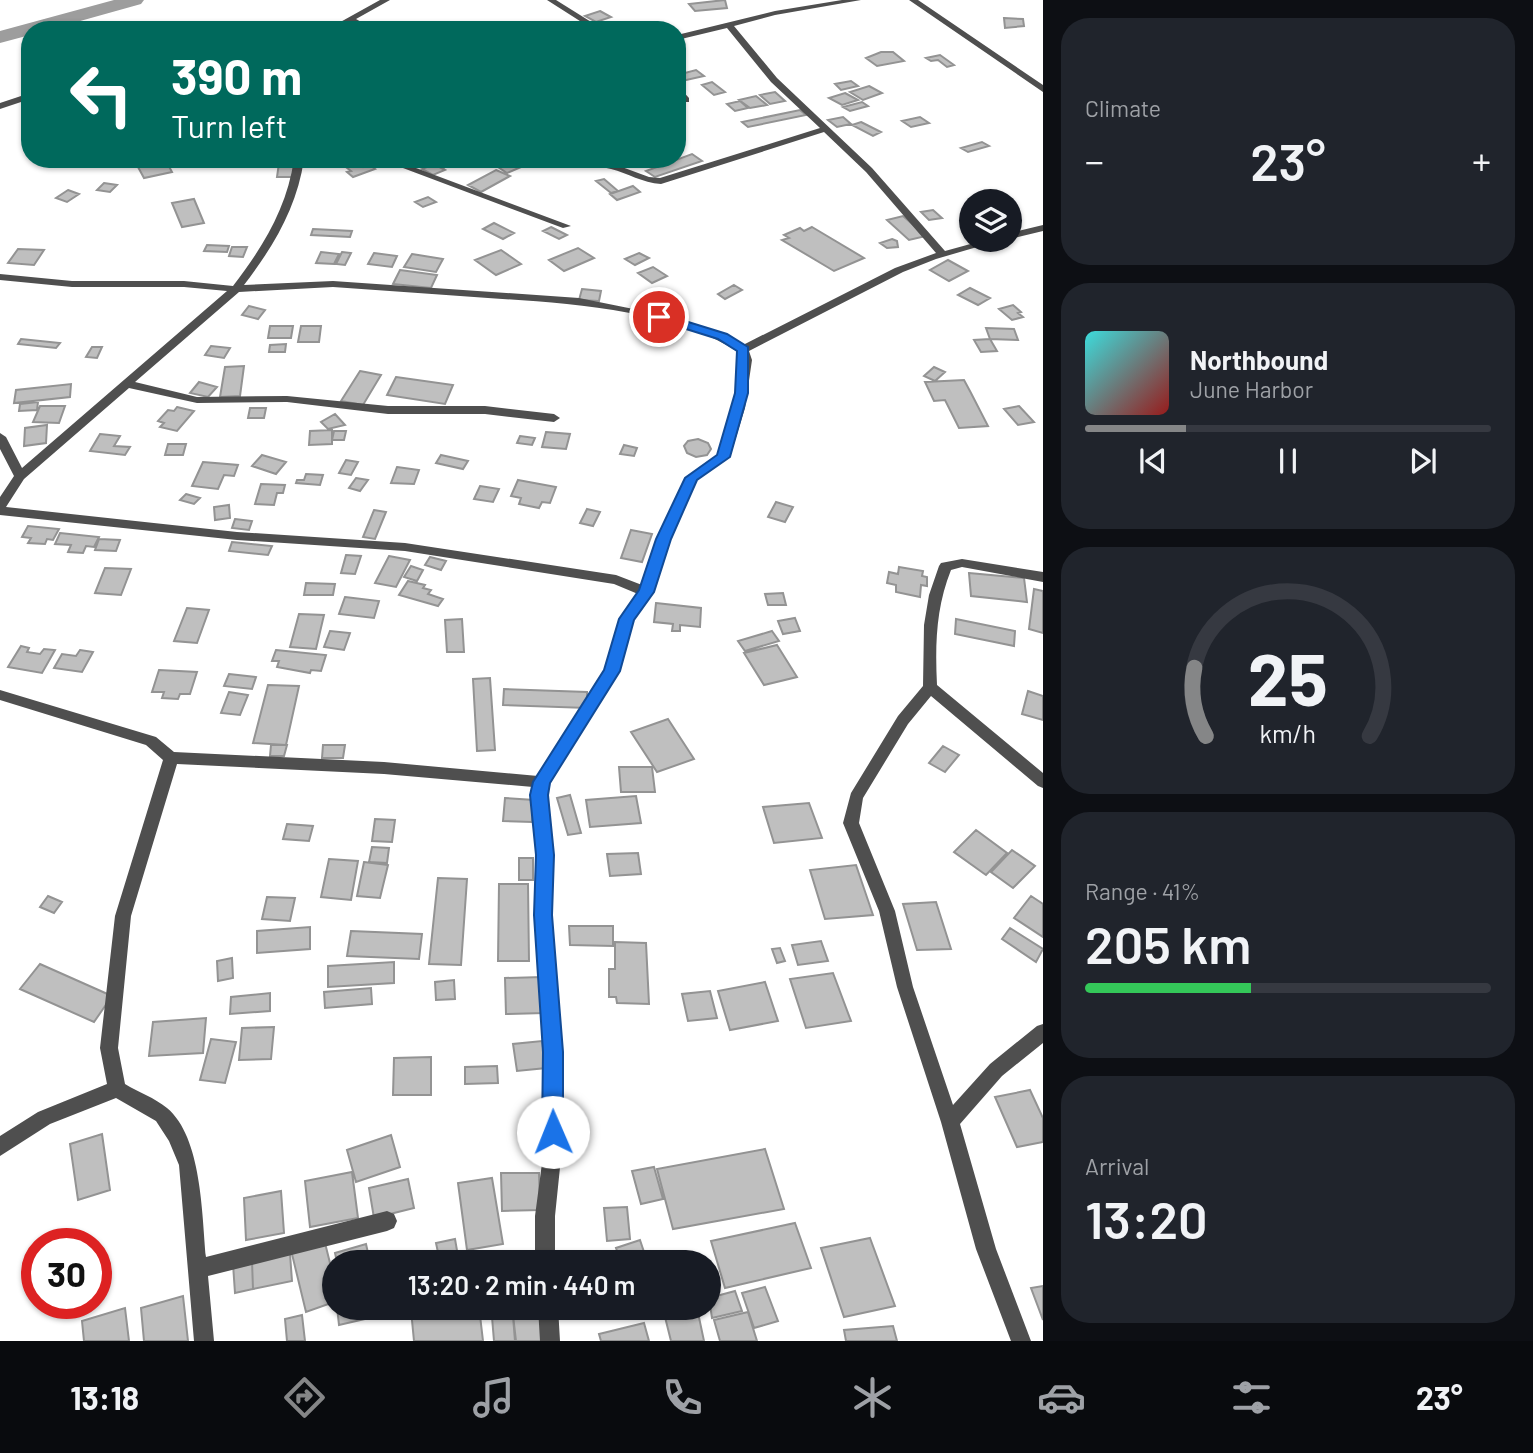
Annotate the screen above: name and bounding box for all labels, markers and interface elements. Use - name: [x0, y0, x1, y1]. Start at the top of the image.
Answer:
- text: 390 m: [171, 46, 302, 105]
- icon: left: [56, 49, 147, 140]
- text: Climate: [1085, 94, 1161, 122]
- text: Turn left: [171, 106, 288, 144]
- text: 23°: [1250, 129, 1326, 191]
- text: −: [1085, 137, 1104, 183]
- text: +: [1472, 137, 1491, 183]
- map controls: [959, 189, 1022, 252]
- button: layers: [959, 189, 1022, 252]
- pin: [629, 287, 689, 347]
- icon: arrive: [640, 298, 678, 336]
- text: Northbound: [1190, 344, 1328, 375]
- text: June Harbor: [1190, 375, 1313, 403]
- icon: previous: [1134, 442, 1172, 480]
- icon: pause: [1269, 442, 1307, 480]
- icon: next: [1404, 442, 1442, 480]
- text: 25: [1248, 634, 1328, 722]
- text: km/h: [1260, 718, 1316, 748]
- text: Range · 41%: [1085, 877, 1200, 905]
- text: 205 km: [1085, 912, 1251, 974]
- position arrow: [516, 1095, 590, 1169]
- text: Arrival: [1085, 1152, 1149, 1180]
- text: 13:20: [1085, 1187, 1208, 1249]
- speed limit sign: 30: [21, 1228, 112, 1319]
- text: 13:20 · 2 min · 440 m: [408, 1269, 635, 1300]
- icon: directions: [280, 1373, 329, 1422]
- icon: music: [469, 1373, 518, 1422]
- icon: phone: [658, 1373, 707, 1422]
- icon: climate: [848, 1373, 897, 1422]
- icon: car: [1037, 1373, 1086, 1422]
- icon: filters: [1227, 1373, 1276, 1422]
- text: 13:18: [70, 1378, 139, 1416]
- text: 23°: [1416, 1378, 1463, 1416]

